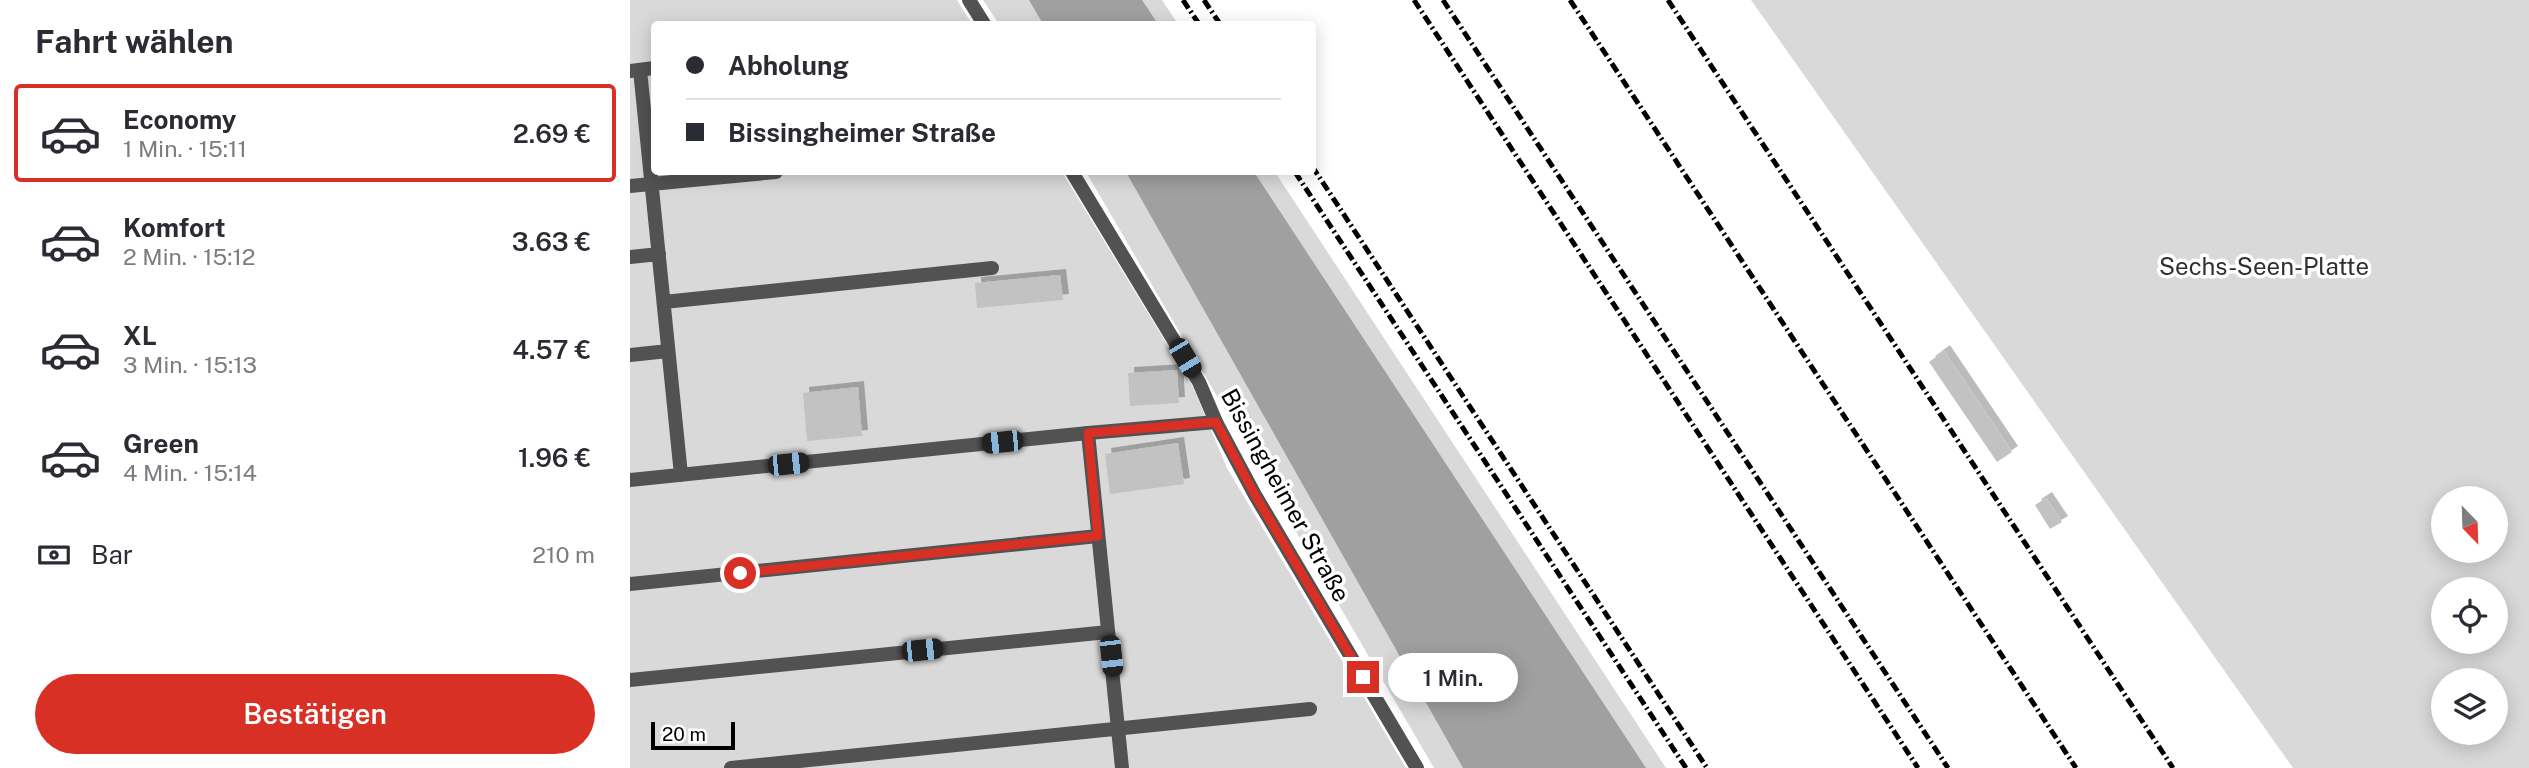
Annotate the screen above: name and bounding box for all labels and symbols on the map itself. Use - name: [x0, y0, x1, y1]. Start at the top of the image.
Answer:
- park label: Sechs-Seen-Platte: [2159, 252, 2369, 280]
- car: [1166, 335, 1205, 381]
- street label: Bissingheimer Straße: [1216, 384, 1356, 606]
- car: [981, 429, 1024, 455]
- car: [767, 451, 810, 477]
- north arrow: [2431, 486, 2508, 564]
- route start: [724, 557, 756, 589]
- car: [1099, 634, 1124, 678]
- car: [901, 637, 944, 663]
- callout: 1 Min.: [1388, 652, 1517, 702]
- route end: [1347, 661, 1379, 693]
- scale bar: [651, 719, 735, 751]

